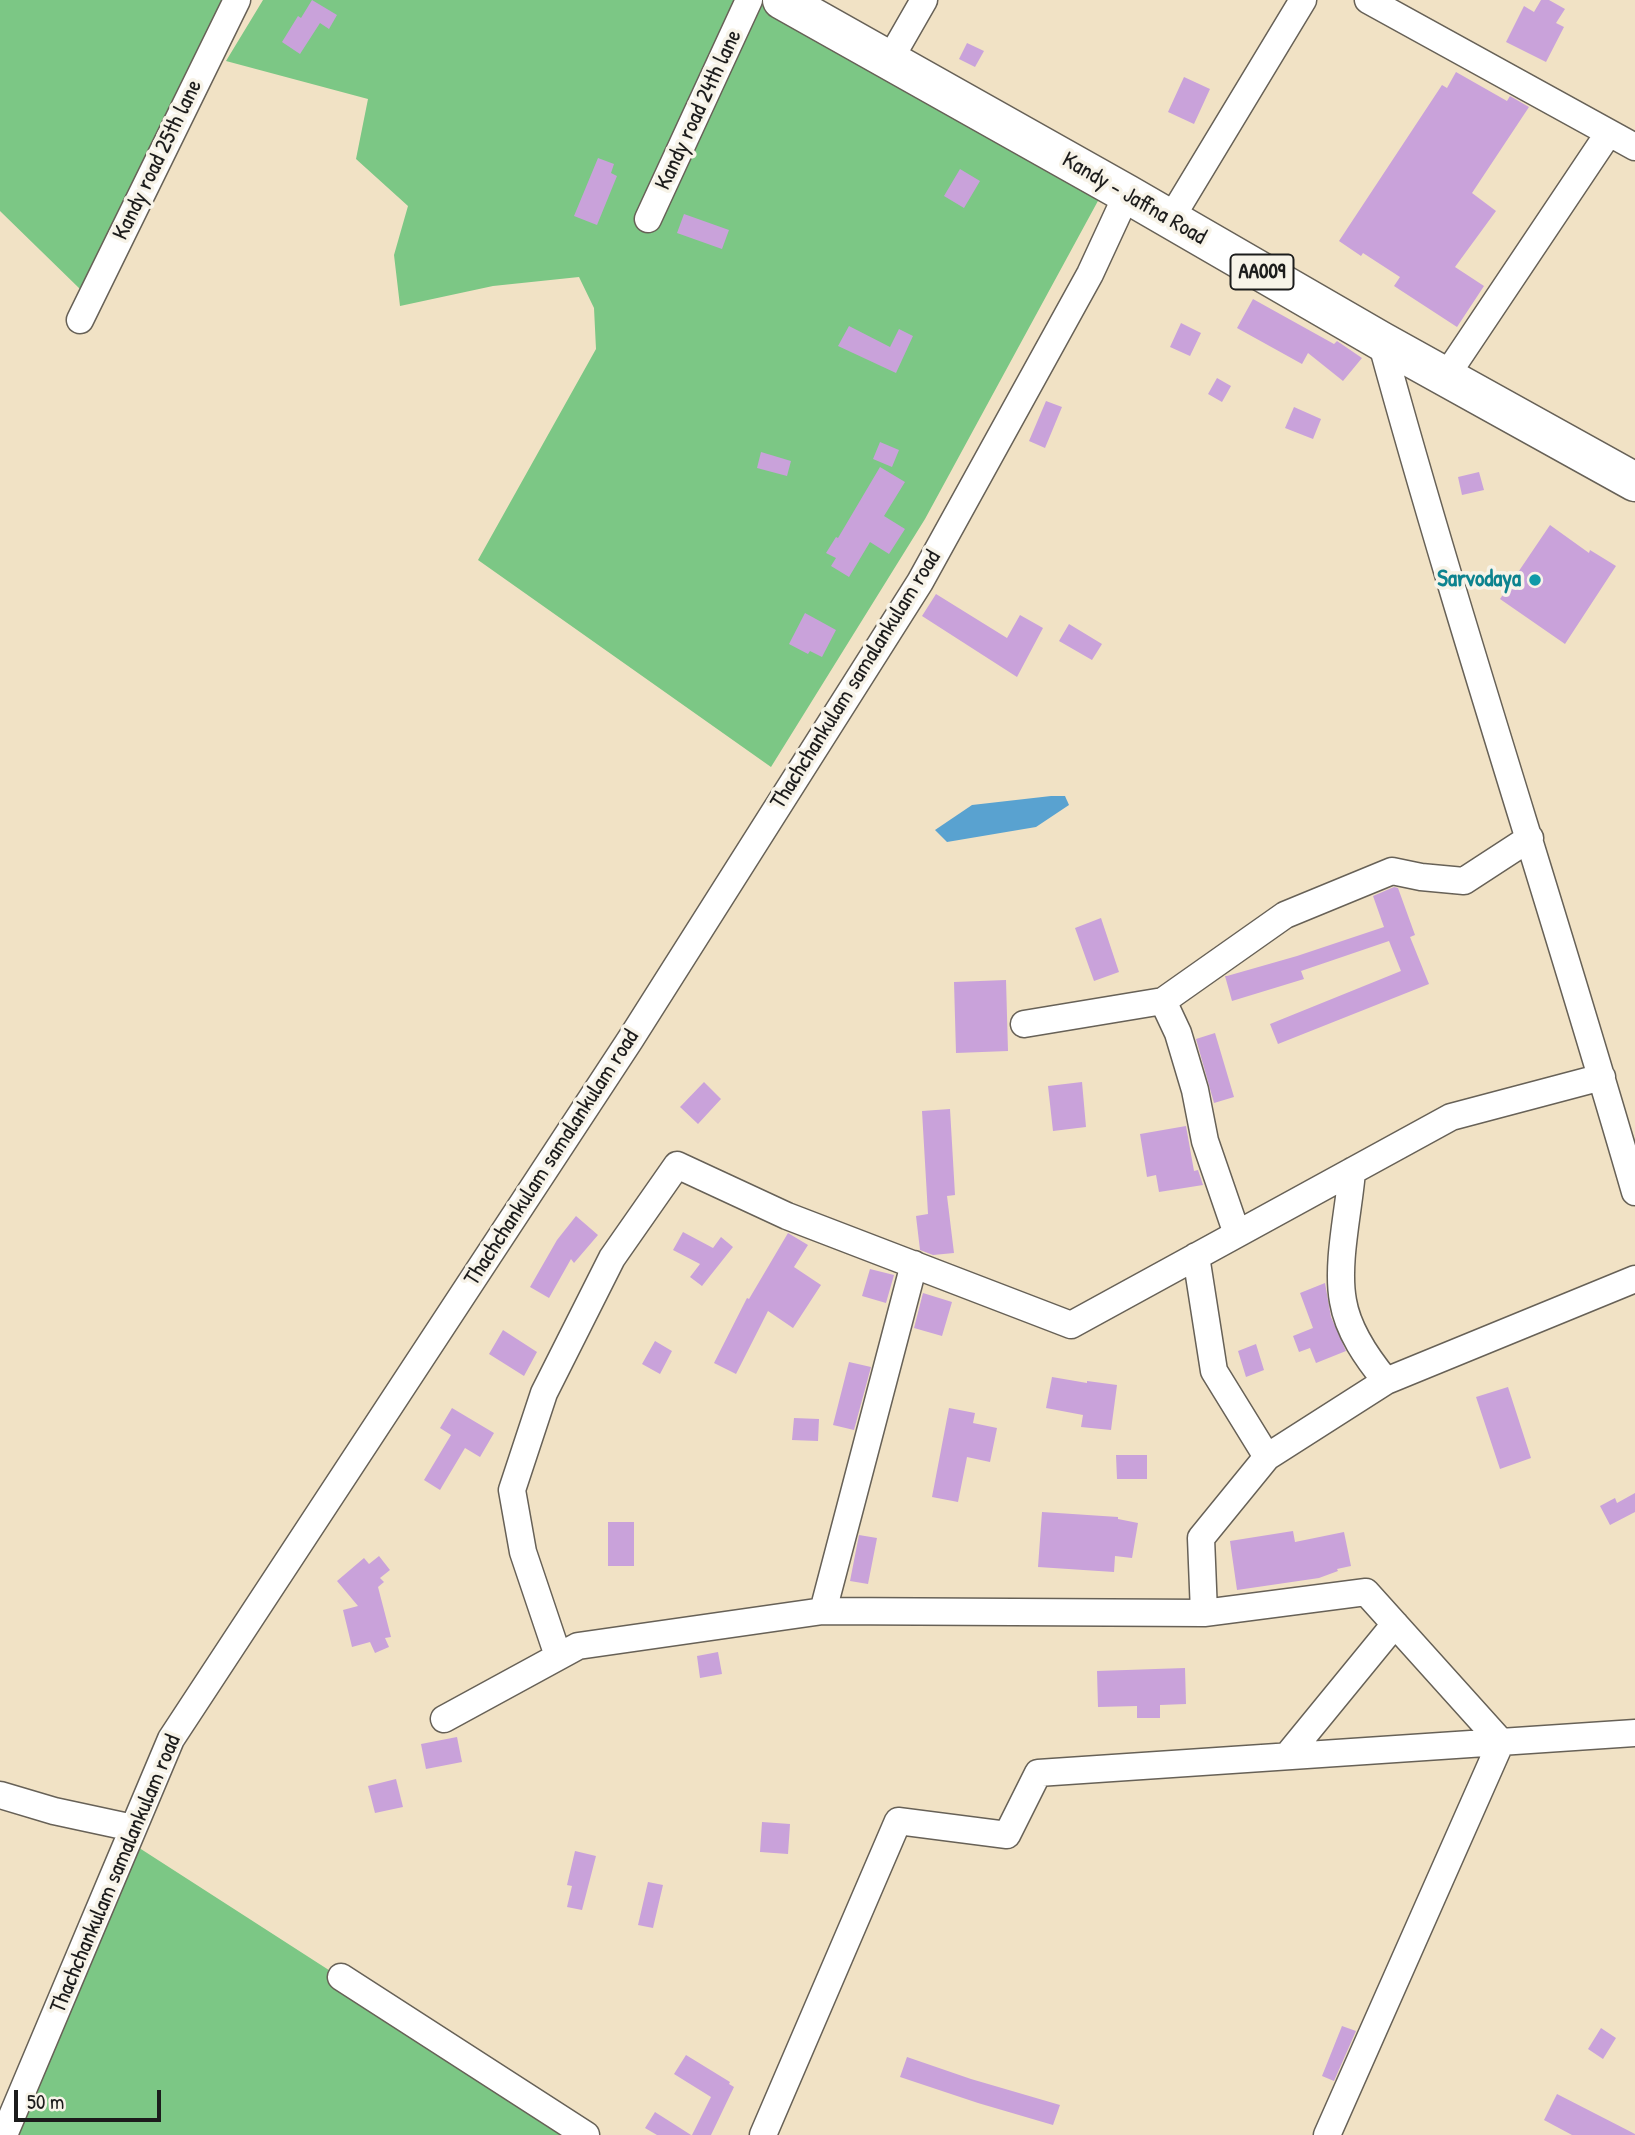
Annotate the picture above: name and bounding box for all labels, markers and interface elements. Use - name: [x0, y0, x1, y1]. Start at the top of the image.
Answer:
- street label: Kandy road 24th lane: [650, 25, 748, 195]
- street label: Kandy road 25th lane: [107, 75, 209, 245]
- street label: Kandy - Jaffna Road: [1057, 147, 1211, 251]
- road number: AA009: [1230, 254, 1294, 290]
- street label: Thachchankulam samalankulam road: [765, 546, 947, 814]
- place label: Sarvodaya: [1437, 566, 1521, 594]
- marker: Sarvodaya: [1527, 572, 1543, 588]
- street label: Thachchankulam samalankulam road: [459, 1025, 645, 1291]
- street label: Thachchankulam samalankulam road: [45, 1731, 187, 2017]
- scale bar: [18, 2076, 164, 2120]
- text: 50 m: [27, 2087, 64, 2116]

